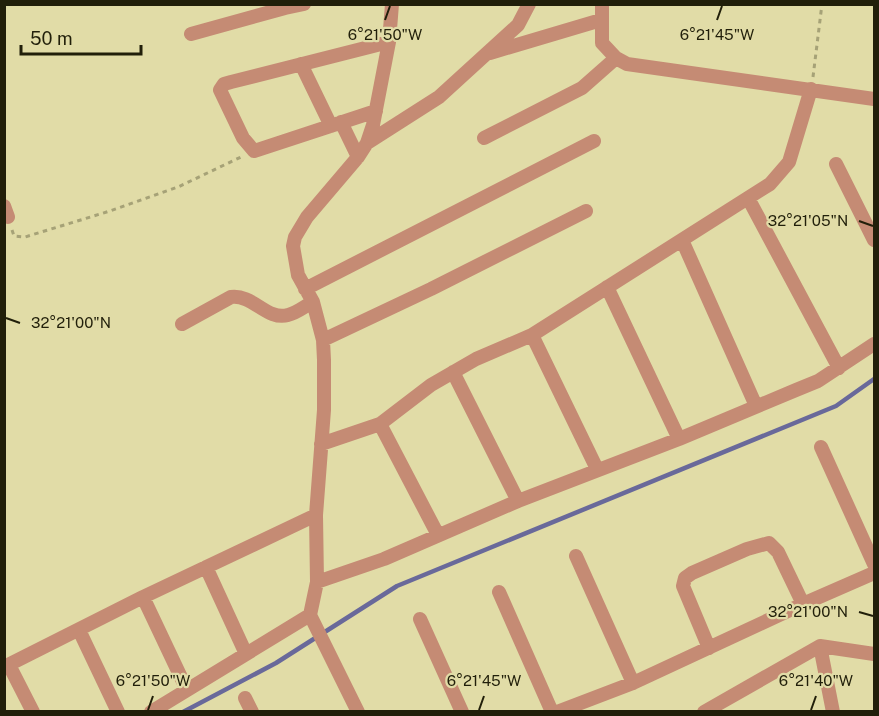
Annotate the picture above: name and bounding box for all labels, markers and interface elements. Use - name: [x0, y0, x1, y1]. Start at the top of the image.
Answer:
- scale bar: [21, 18, 141, 56]
- text: 6°21'50"W: [348, 26, 422, 43]
- text: 6°21'45"W: [680, 26, 754, 43]
- text: 50 m: [30, 28, 73, 49]
- text: 32°21'05"N: [768, 212, 848, 229]
- text: 32°21'00"N: [31, 314, 111, 331]
- text: 32°21'00"N: [768, 603, 848, 620]
- text: 6°21'50"W: [116, 672, 190, 689]
- text: 6°21'45"W: [447, 672, 521, 689]
- text: 6°21'40"W: [779, 672, 853, 689]

